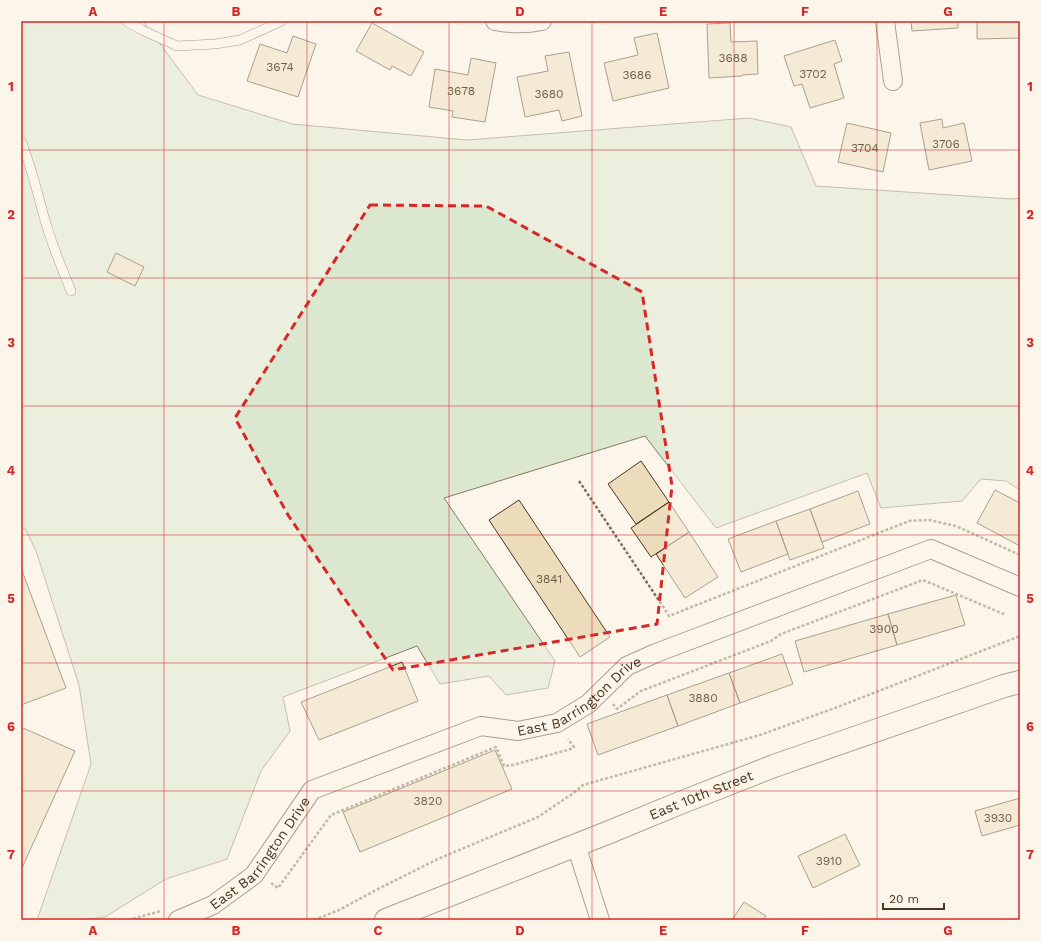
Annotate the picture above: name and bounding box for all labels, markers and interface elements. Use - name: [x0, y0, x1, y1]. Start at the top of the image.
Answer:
- text: A: [89, 4, 98, 19]
- text: B: [232, 4, 241, 19]
- text: C: [374, 4, 383, 19]
- text: D: [515, 4, 525, 19]
- text: E: [659, 4, 667, 19]
- text: F: [801, 4, 809, 19]
- text: G: [943, 4, 953, 19]
- house number: 3688: [718, 51, 748, 65]
- house number: 3674: [266, 60, 294, 74]
- house number: 3702: [799, 67, 827, 81]
- house number: 3686: [623, 68, 651, 82]
- text: 1: [8, 79, 14, 94]
- text: 1: [1027, 79, 1033, 94]
- house number: 3678: [447, 84, 475, 98]
- house number: 3680: [534, 87, 564, 101]
- house number: 3706: [932, 137, 960, 151]
- house number: 3704: [851, 141, 879, 155]
- text: 2: [7, 207, 15, 222]
- text: 2: [1026, 207, 1034, 222]
- text: 3: [7, 335, 15, 350]
- text: 3: [1026, 335, 1034, 350]
- text: 4: [7, 463, 16, 478]
- text: 4: [1026, 463, 1035, 478]
- house number: 3841: [536, 572, 562, 586]
- text: 5: [7, 591, 15, 606]
- text: 5: [1026, 591, 1034, 606]
- house number: 3900: [869, 622, 899, 636]
- street label: East Barrington Drive: [516, 653, 643, 739]
- house number: 3880: [688, 691, 718, 705]
- text: 6: [7, 719, 15, 734]
- text: 6: [1026, 719, 1034, 734]
- street label: East 10th Street: [647, 767, 755, 823]
- street label: East Barrington Drive: [207, 794, 313, 913]
- house number: 3820: [414, 794, 442, 808]
- house number: 3930: [984, 811, 1012, 825]
- text: 7: [7, 847, 15, 862]
- text: 7: [1026, 847, 1034, 862]
- house number: 3910: [816, 854, 842, 868]
- scale bar: [883, 885, 944, 911]
- text: 20 m: [889, 892, 919, 906]
- text: A: [89, 923, 98, 938]
- text: B: [232, 923, 241, 938]
- text: C: [374, 923, 383, 938]
- text: D: [515, 923, 525, 938]
- text: E: [659, 923, 667, 938]
- text: F: [801, 923, 809, 938]
- text: G: [943, 923, 953, 938]

